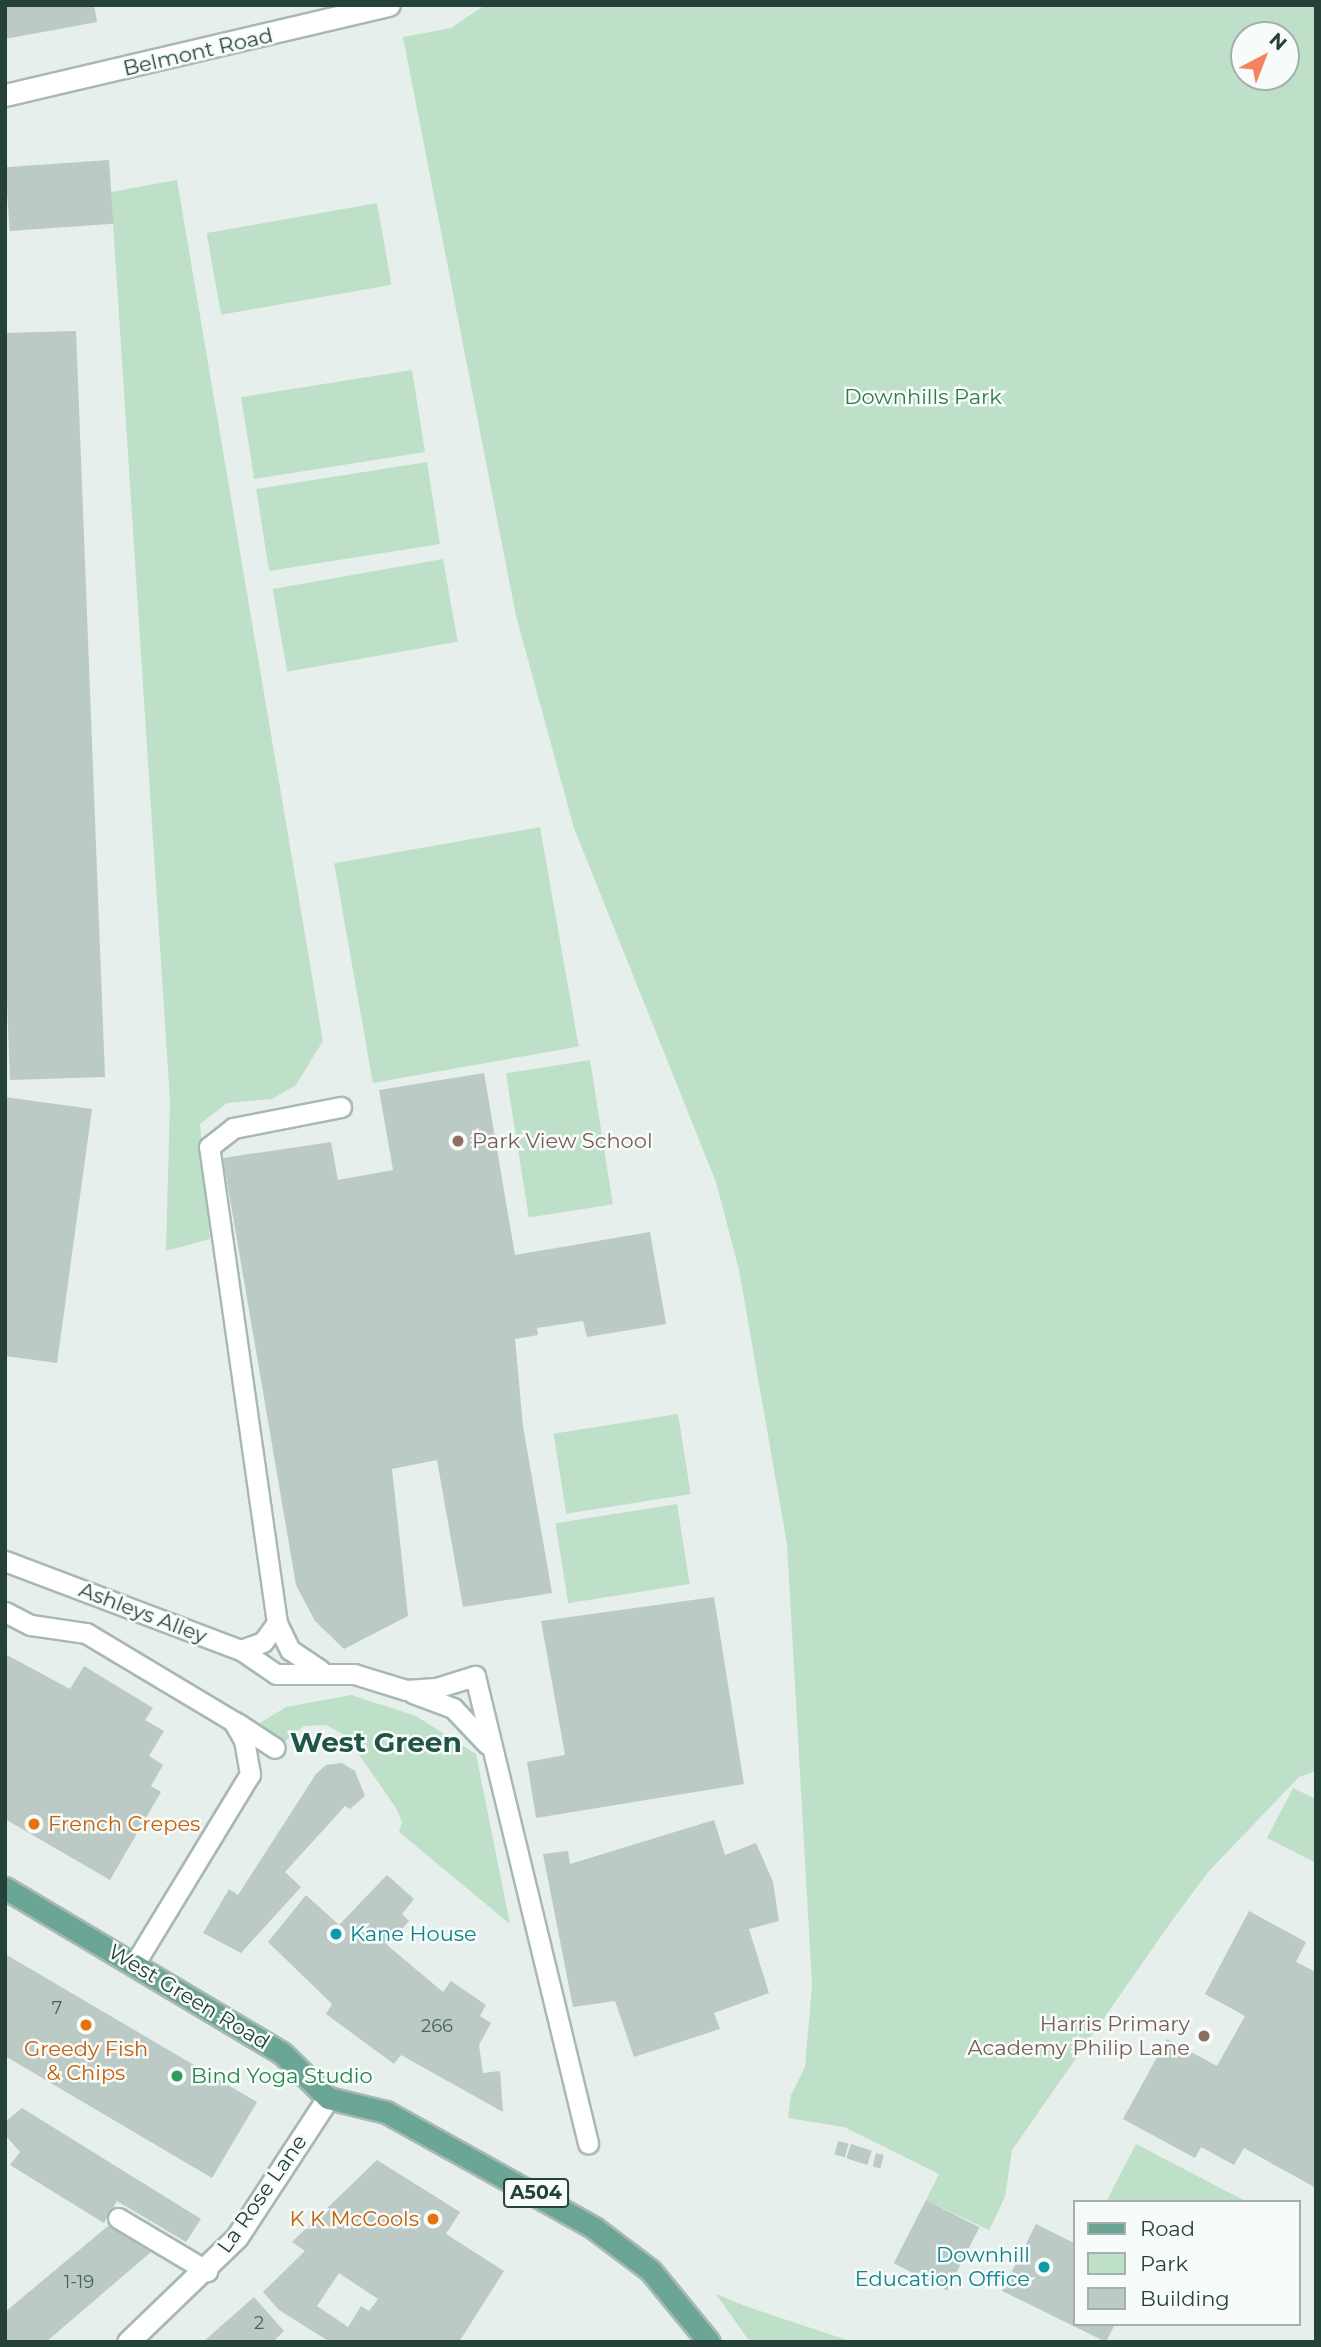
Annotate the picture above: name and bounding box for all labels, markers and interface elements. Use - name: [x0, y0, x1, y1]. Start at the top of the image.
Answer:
- north arrow: [1230, 21, 1300, 91]
- street label: Belmont Road: [121, 23, 275, 81]
- text: N: [1265, 28, 1291, 55]
- park label: Downhills Park: [844, 384, 1002, 410]
- place label: Park View School: [472, 1128, 653, 1154]
- marker: Park View School: [450, 1133, 466, 1149]
- street label: Ashleys Alley: [76, 1577, 210, 1649]
- district label: West Green: [290, 1725, 462, 1759]
- place label: French Crepes: [48, 1811, 200, 1837]
- marker: French Crepes: [26, 1816, 42, 1832]
- place label: Kane House: [350, 1921, 477, 1947]
- marker: Kane House: [328, 1926, 344, 1942]
- street label: West Green Road: [104, 1939, 274, 2055]
- house number: 7: [52, 1997, 62, 2019]
- place label: Harris Primary Academy Philip Lane: [968, 2011, 1190, 2061]
- house number: 266: [421, 2015, 453, 2037]
- marker: Greedy Fish & Chips: [78, 2017, 94, 2033]
- marker: Harris Primary Academy Philip Lane: [1196, 2028, 1212, 2044]
- place label: Greedy Fish & Chips: [24, 2036, 148, 2086]
- place label: Bind Yoga Studio: [191, 2063, 373, 2089]
- marker: Bind Yoga Studio: [169, 2068, 185, 2084]
- street label: La Rose Lane: [212, 2130, 312, 2258]
- road number: A504: [503, 2178, 569, 2208]
- legend: [1072, 2200, 1300, 2326]
- place label: K K McCools: [290, 2206, 419, 2232]
- marker: K K McCools: [425, 2211, 441, 2227]
- text: Road: [1140, 2216, 1195, 2241]
- place label: Downhill Education Office: [855, 2242, 1030, 2292]
- text: Park: [1140, 2251, 1188, 2276]
- marker: Downhill Education Office: [1036, 2259, 1052, 2275]
- house number: 1-19: [64, 2271, 94, 2293]
- text: Building: [1140, 2286, 1230, 2311]
- house number: 2: [254, 2312, 264, 2334]

